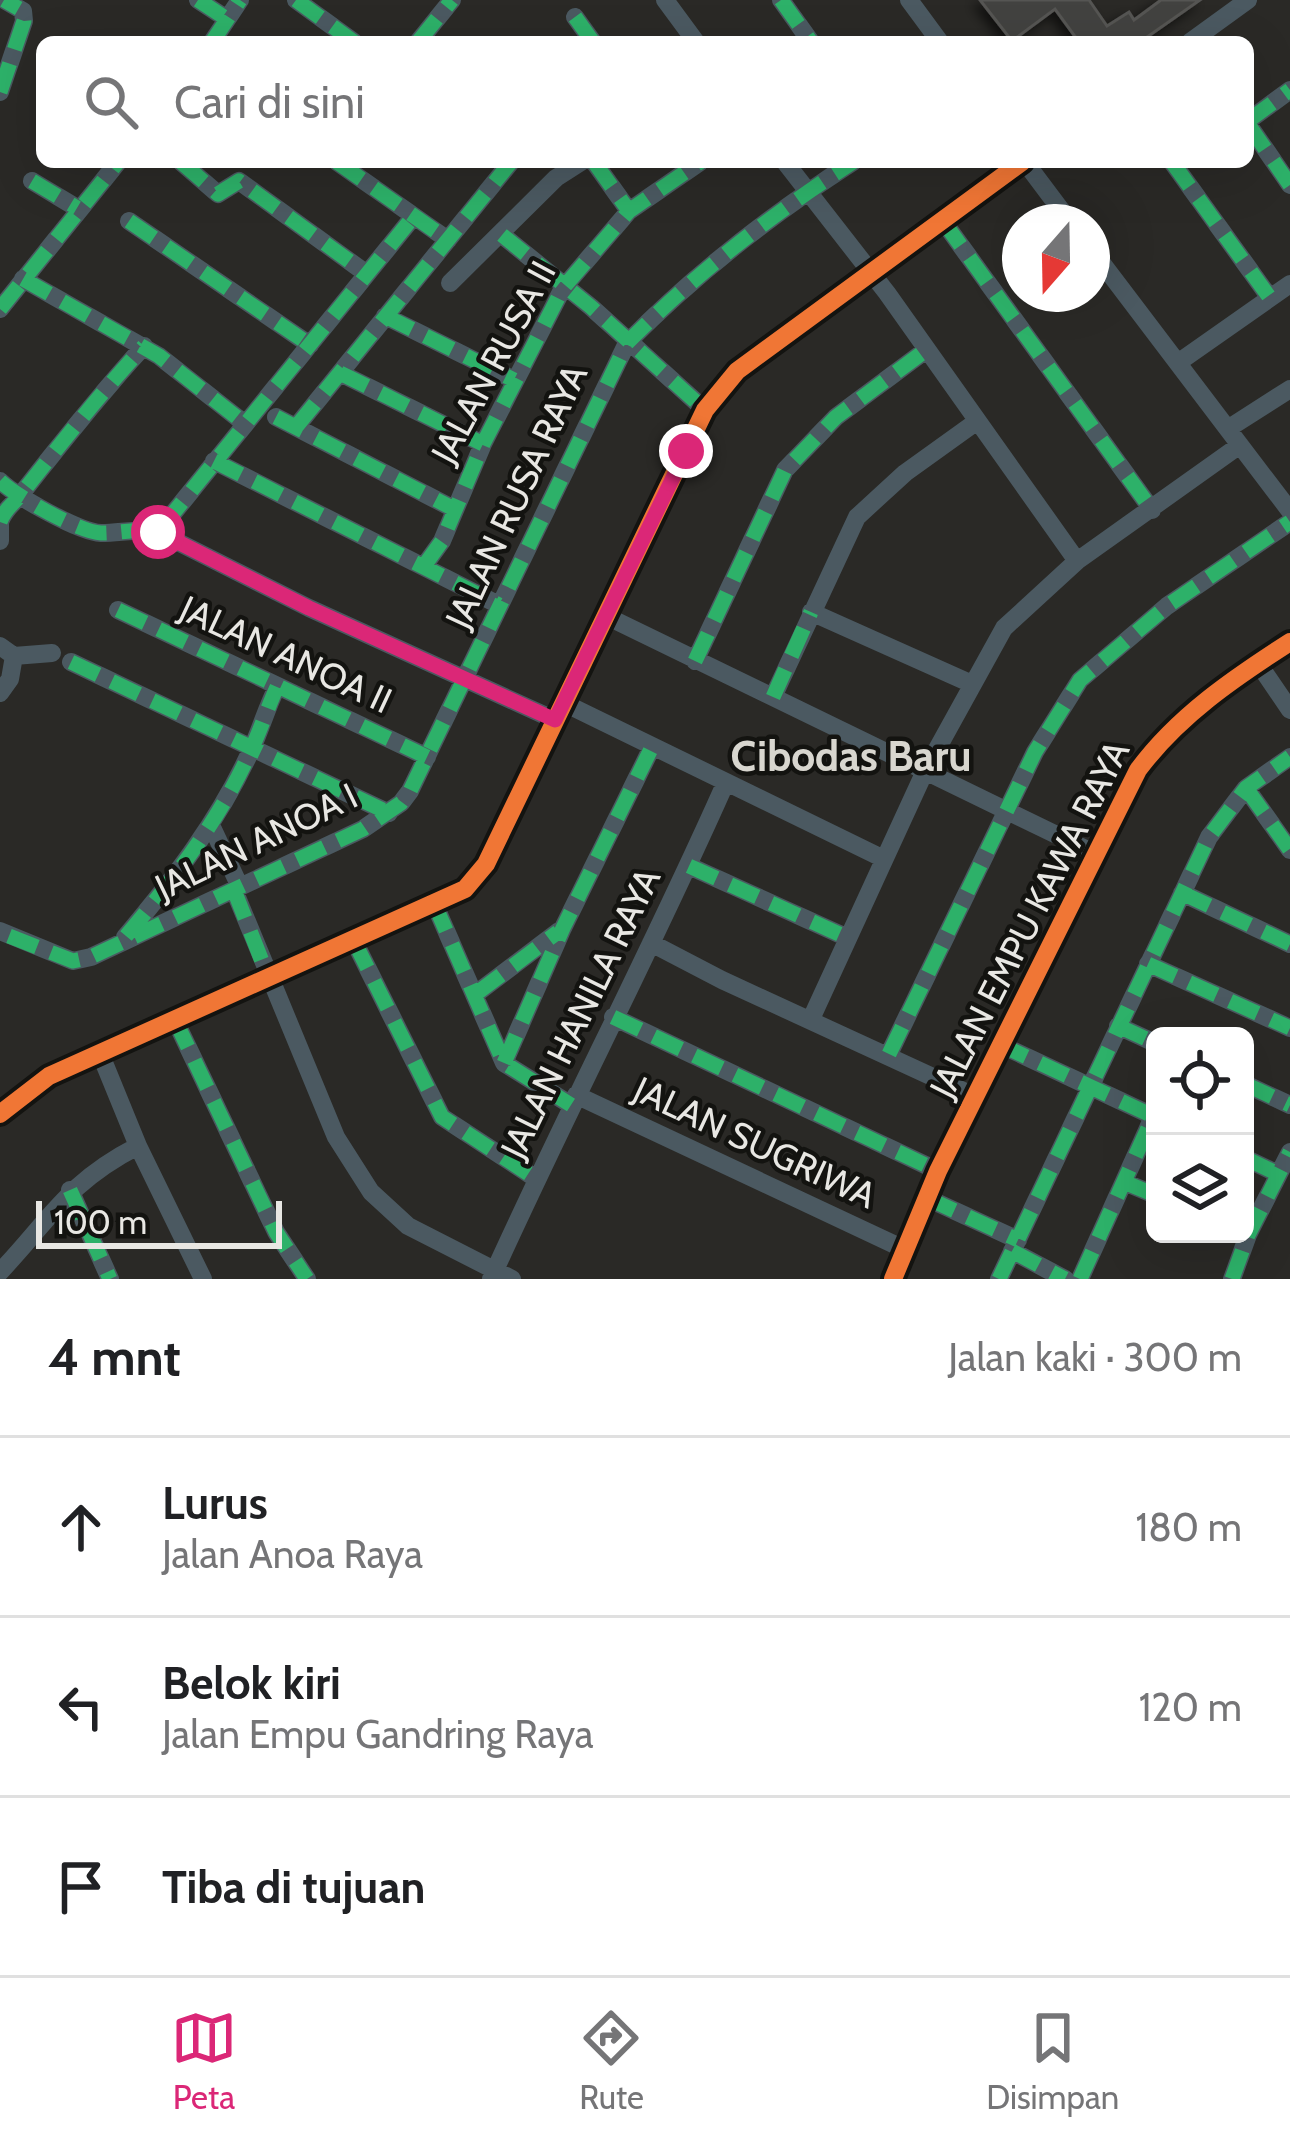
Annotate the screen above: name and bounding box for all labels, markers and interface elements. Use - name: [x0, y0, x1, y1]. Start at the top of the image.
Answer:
- search box: [36, 36, 1254, 168]
- icon: search: [78, 69, 144, 135]
- text: Cari di sini: [174, 75, 365, 129]
- north arrow: [1002, 204, 1110, 312]
- street label: JALAN RUSA II: [421, 253, 565, 471]
- street label: JALAN RUSA RAYA: [435, 357, 596, 636]
- route end: [659, 424, 713, 478]
- route start: [131, 505, 185, 559]
- street label: JALAN ANOA II: [172, 585, 399, 722]
- district label: Cibodas Baru: [731, 730, 971, 782]
- street label: JALAN EMPU KAWA RAYA: [919, 733, 1138, 1106]
- street label: JALAN ANOA I: [147, 773, 364, 909]
- street label: JALAN HANILA RAYA: [490, 861, 669, 1166]
- map controls: [1146, 1027, 1254, 1243]
- button: locate: [1146, 1027, 1254, 1135]
- street label: JALAN SUGRIWA: [626, 1066, 883, 1217]
- button: layers: [1146, 1135, 1254, 1243]
- scale bar: [36, 1195, 282, 1248]
- text: 100 m: [54, 1202, 147, 1242]
- text: 4 mnt: [48, 1326, 181, 1388]
- text: Jalan kaki · 300 m: [948, 1333, 1242, 1381]
- text: Lurus: [162, 1476, 268, 1530]
- icon: ahead: [48, 1494, 114, 1560]
- text: 180 m: [1135, 1503, 1242, 1551]
- text: Jalan Anoa Raya: [162, 1530, 423, 1578]
- text: Belok kiri: [162, 1656, 341, 1710]
- icon: left: [48, 1674, 114, 1740]
- text: 120 m: [1139, 1683, 1242, 1731]
- text: Jalan Empu Gandring Raya: [162, 1710, 594, 1758]
- icon: arrive: [48, 1854, 114, 1920]
- text: Tiba di tujuan: [162, 1860, 425, 1914]
- tab: Peta: [171, 2005, 237, 2117]
- tab: Rute: [578, 2005, 644, 2117]
- tab: Disimpan: [986, 2005, 1119, 2117]

